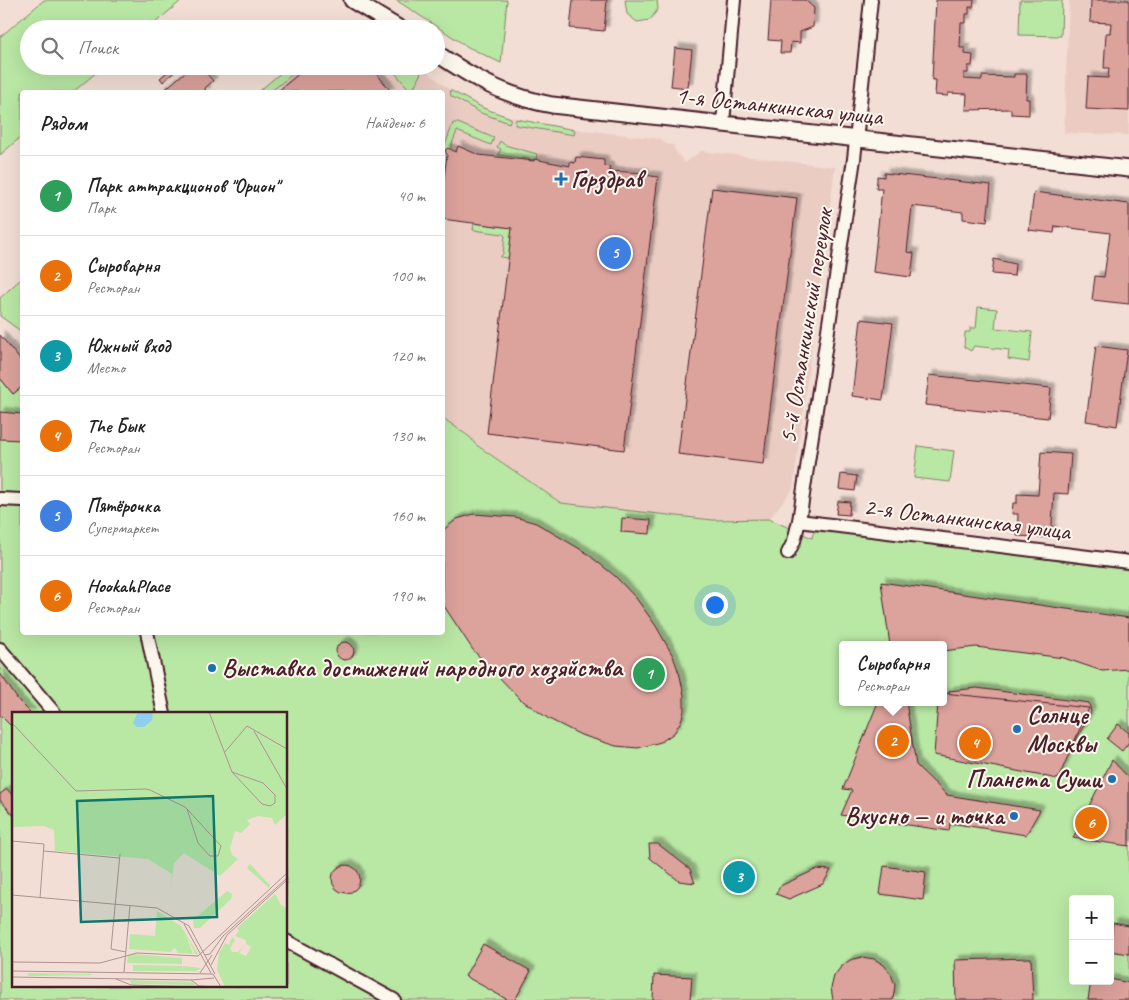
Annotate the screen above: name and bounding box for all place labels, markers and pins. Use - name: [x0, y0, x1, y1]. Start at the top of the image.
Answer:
- place label: Горздрав: [571, 163, 646, 195]
- marker: Горздрав: [555, 173, 567, 185]
- pin: 5: [599, 234, 631, 272]
- place label: Выставка достижений народного хозяйства: [222, 652, 624, 684]
- pin: 1: [633, 655, 665, 693]
- marker: Выставка достижений народного хозяйства: [206, 662, 218, 674]
- place label: Солнце Москвы: [1027, 699, 1098, 760]
- pin: 2: [877, 722, 909, 760]
- marker: Солнце Москвы: [1011, 723, 1023, 735]
- pin: 4: [959, 724, 991, 762]
- place label: Планета Суши: [966, 763, 1104, 795]
- marker: Планета Суши: [1106, 773, 1118, 785]
- place label: Вкусно — и точка: [845, 800, 1006, 832]
- pin: 6: [1075, 804, 1107, 842]
- marker: Вкусно — и точка: [1008, 810, 1020, 822]
- pin: 3: [723, 858, 755, 896]

